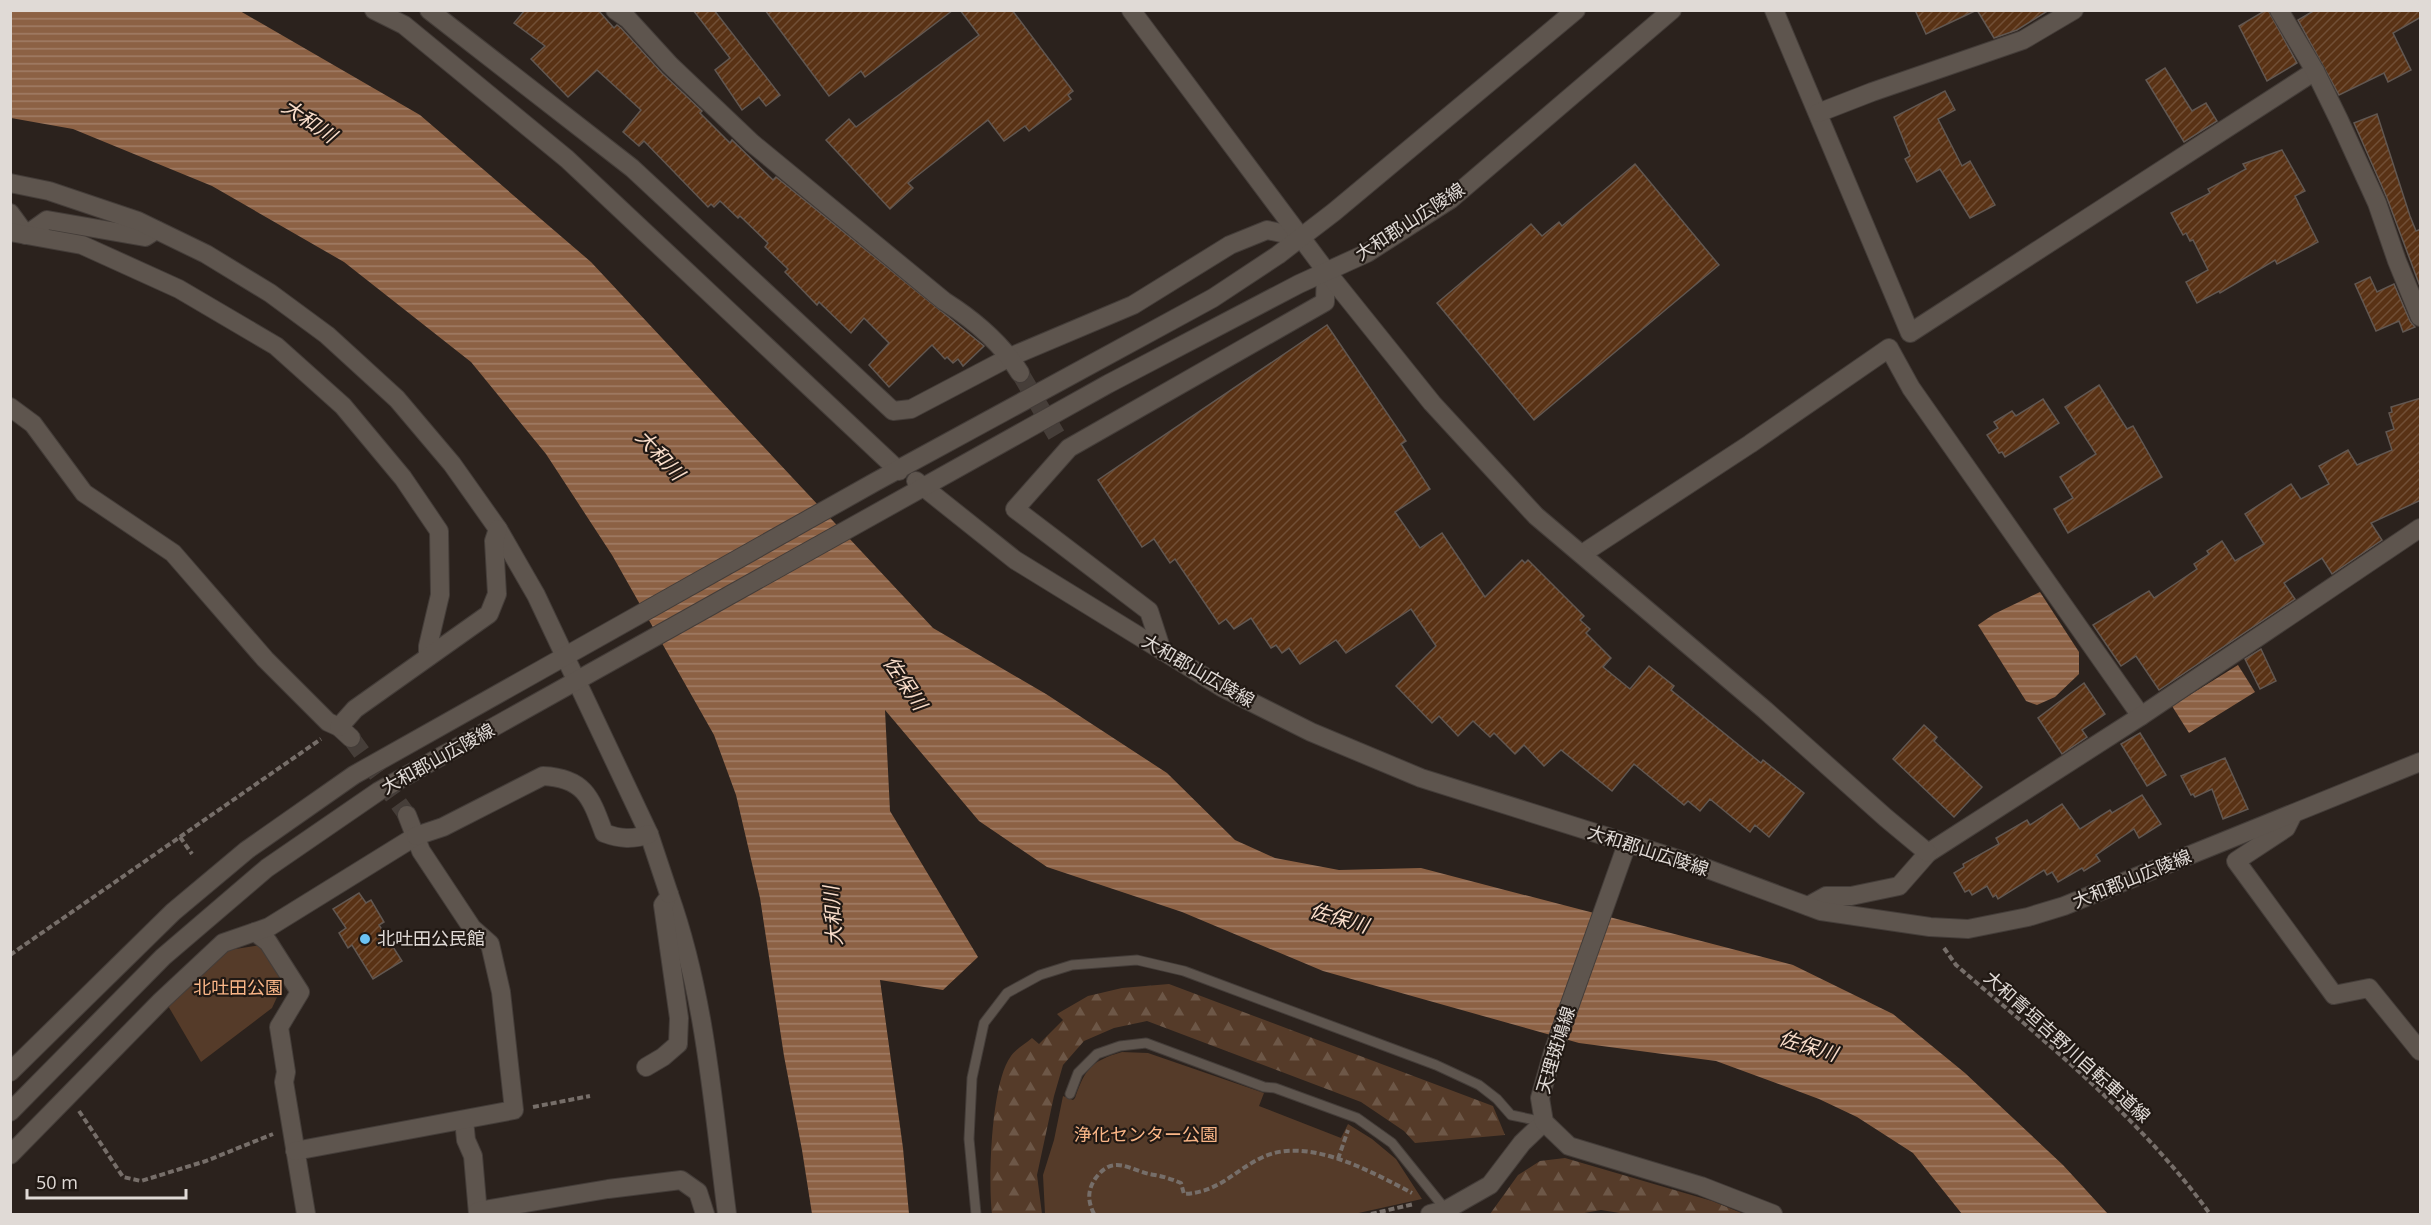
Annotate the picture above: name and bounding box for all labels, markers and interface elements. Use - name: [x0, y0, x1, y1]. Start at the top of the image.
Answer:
- water label: 大和川: [277, 93, 343, 150]
- street label: 大和郡山広陵線: [1350, 177, 1469, 266]
- water label: 大和川: [630, 424, 692, 487]
- street label: 大和郡山広陵線: [1138, 628, 1259, 712]
- water label: 佐保川: [877, 650, 935, 717]
- street label: 大和郡山広陵線: [377, 717, 498, 799]
- street label: 大和郡山広陵線: [1585, 819, 1712, 881]
- street label: 大和郡山広陵線: [2069, 843, 2195, 913]
- water label: 大和川: [817, 883, 848, 947]
- water label: 佐保川: [1307, 896, 1374, 939]
- place label: 北吐田公民館: [377, 926, 485, 950]
- marker: 北吐田公民館: [358, 932, 372, 946]
- street label: 大和青垣吉野川自転車道線: [1979, 965, 2156, 1127]
- park label: 北吐田公園: [193, 975, 283, 999]
- street label: 天理斑鳩線: [1530, 1003, 1580, 1096]
- water label: 佐保川: [1776, 1024, 1843, 1068]
- park label: 浄化センター公園: [1074, 1122, 1218, 1146]
- scale bar: [27, 1162, 186, 1200]
- text: 50 m: [36, 1170, 78, 1194]

